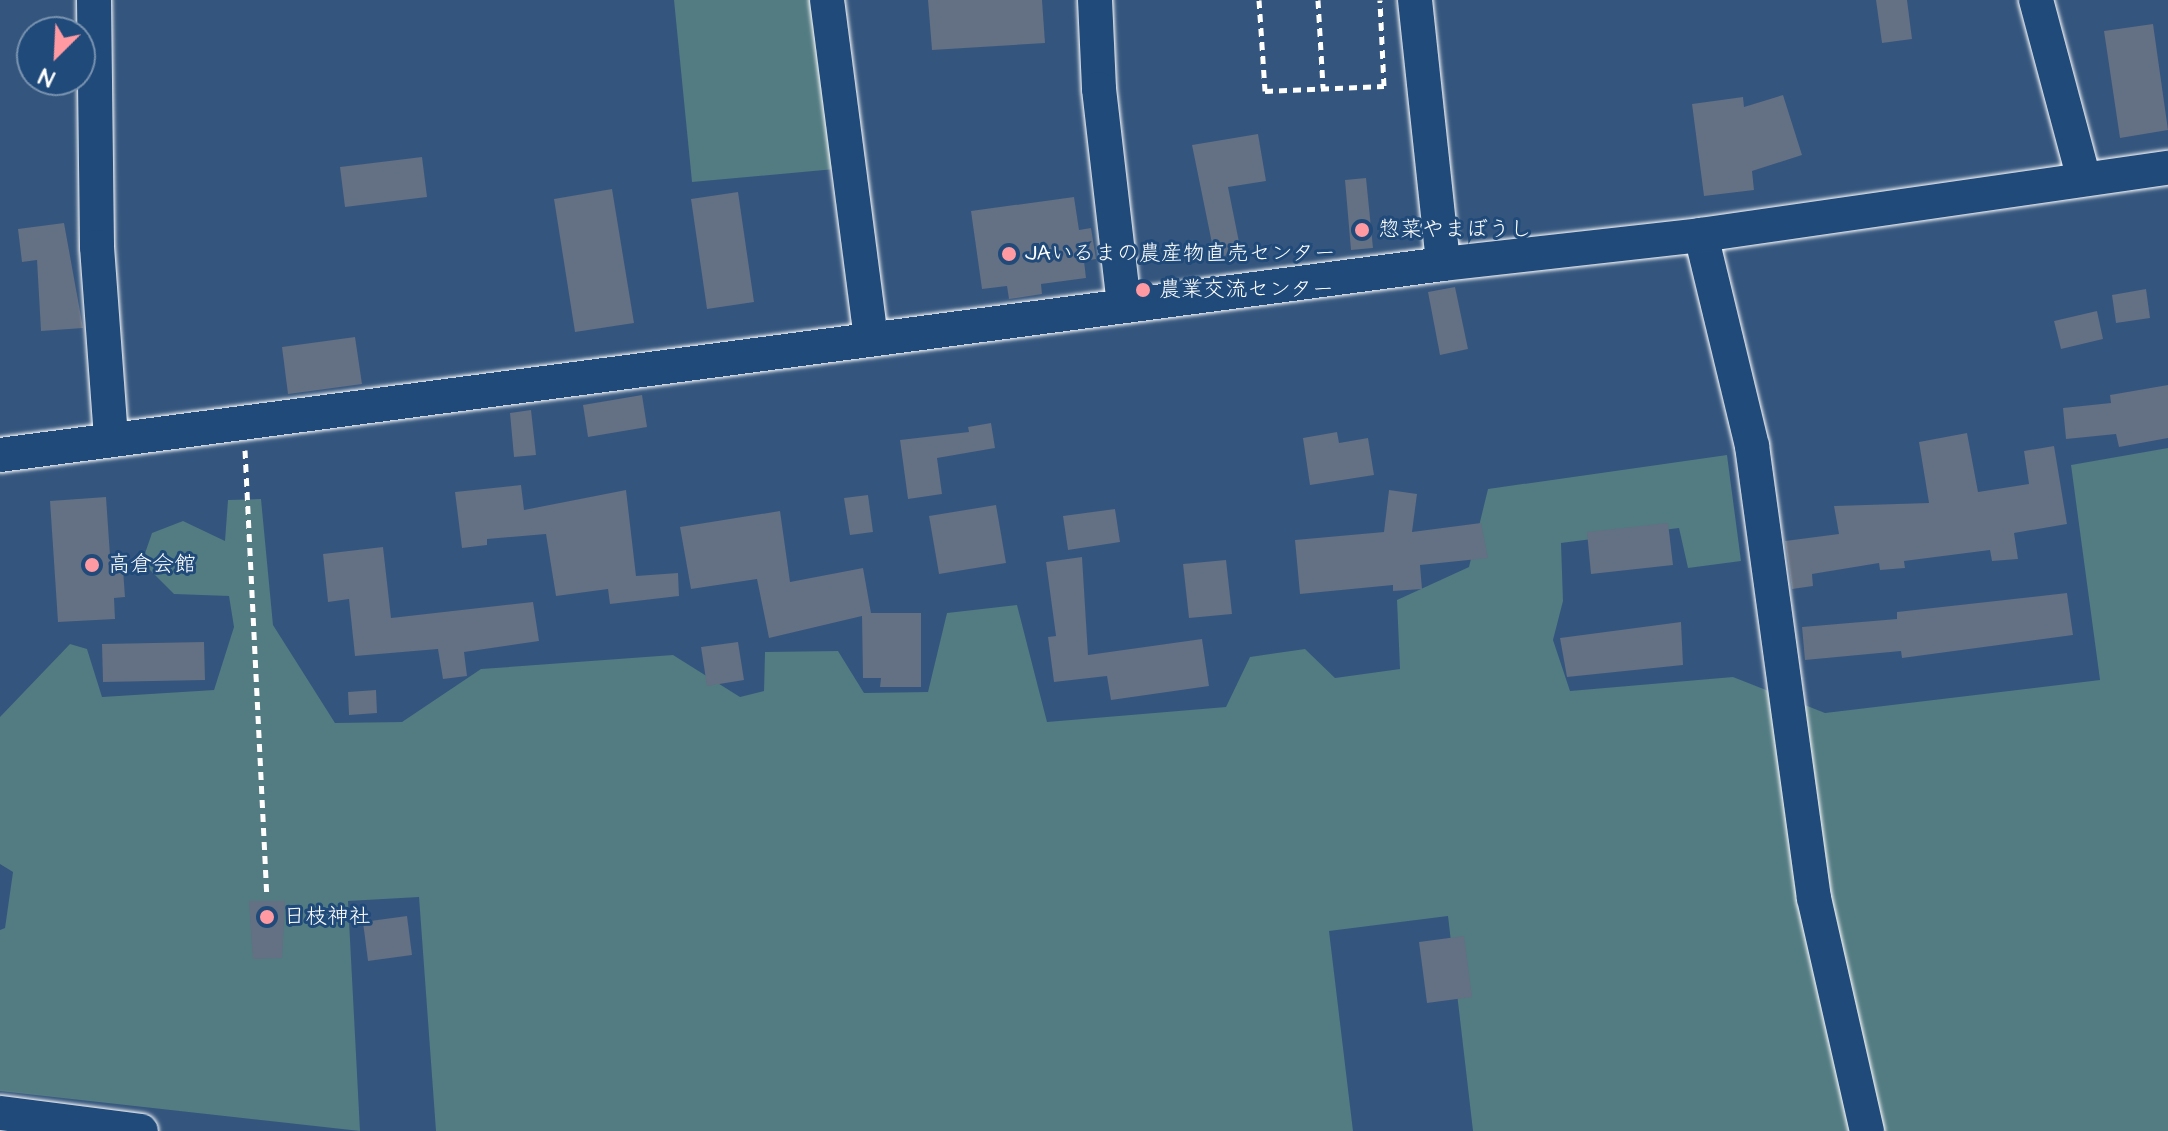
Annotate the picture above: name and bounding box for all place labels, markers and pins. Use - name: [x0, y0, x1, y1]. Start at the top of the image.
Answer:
- place label: 惣菜やまぼうし: [1378, 217, 1532, 243]
- marker: 惣菜やまぼうし: [1353, 221, 1371, 239]
- place label: JAいるまの農産物直売センター: [1025, 241, 1337, 267]
- marker: JAいるまの農産物直売センター: [1000, 245, 1018, 263]
- place label: 農業交流センター: [1159, 277, 1335, 303]
- marker: 農業交流センター: [1134, 281, 1152, 299]
- place label: 高倉会館: [108, 552, 196, 578]
- marker: 高倉会館: [83, 556, 101, 574]
- place label: 日枝神社: [283, 904, 371, 930]
- marker: 日枝神社: [258, 908, 276, 926]

